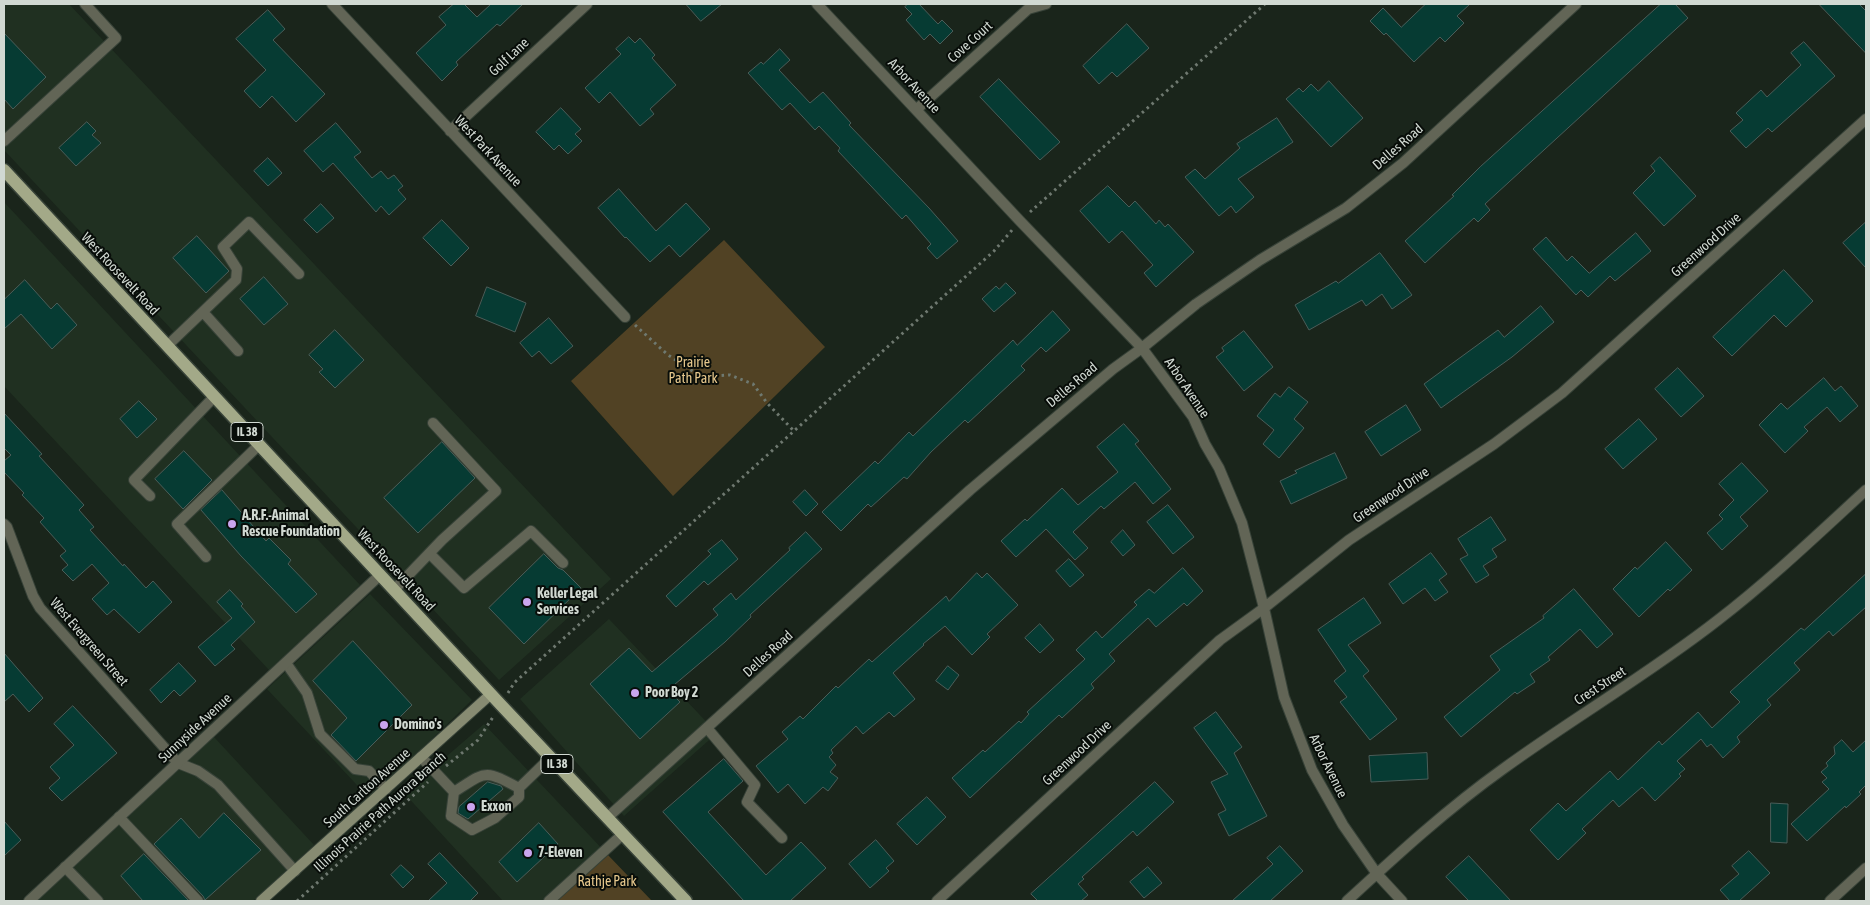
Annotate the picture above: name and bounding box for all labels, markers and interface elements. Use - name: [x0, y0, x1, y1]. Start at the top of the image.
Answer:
- street label: Cove Court: [944, 18, 996, 66]
- street label: Golf Lane: [486, 34, 532, 80]
- street label: Arbor Avenue: [884, 55, 944, 117]
- street label: West Park Avenue: [451, 112, 525, 190]
- street label: Delles Road: [1369, 121, 1427, 173]
- street label: Greenwood Drive: [1668, 209, 1744, 281]
- street label: West Roosevelt Road: [77, 229, 163, 319]
- park label: Prairie Path Park: [668, 355, 718, 388]
- street label: Arbor Avenue: [1161, 355, 1213, 421]
- street label: Delles Road: [1043, 359, 1101, 411]
- road number: IL 38: [231, 422, 263, 442]
- street label: Greenwood Drive: [1350, 463, 1432, 527]
- place label: A.R.F.-Animal Rescue Foundation: [242, 508, 340, 540]
- marker: A.R.F.-Animal Rescue Foundation: [226, 518, 238, 530]
- street label: West Roosevelt Road: [353, 525, 439, 615]
- place label: Keller Legal Services: [537, 586, 597, 618]
- street label: West Evergreen Street: [46, 595, 132, 689]
- marker: Keller Legal Services: [521, 596, 533, 608]
- street label: Delles Road: [740, 627, 796, 681]
- street label: Crest Street: [1571, 663, 1629, 709]
- place label: Poor Boy 2: [645, 685, 698, 701]
- marker: Poor Boy 2: [629, 687, 641, 699]
- street label: Sunnyside Avenue: [155, 690, 235, 766]
- place label: Domino's: [394, 717, 442, 733]
- street label: Greenwood Drive: [1039, 717, 1115, 789]
- marker: Domino's: [378, 719, 390, 731]
- street label: Arbor Avenue: [1305, 731, 1351, 801]
- street label: South Carlton Avenue: [320, 745, 414, 831]
- street label: Illinois Prairie Path Aurora Branch: [310, 748, 450, 876]
- road number: IL 38: [541, 754, 573, 774]
- place label: Exxon: [481, 799, 512, 815]
- marker: Exxon: [465, 801, 477, 813]
- place label: 7-Eleven: [538, 845, 583, 861]
- marker: 7-Eleven: [522, 847, 534, 859]
- park label: Rathje Park: [577, 874, 637, 890]

